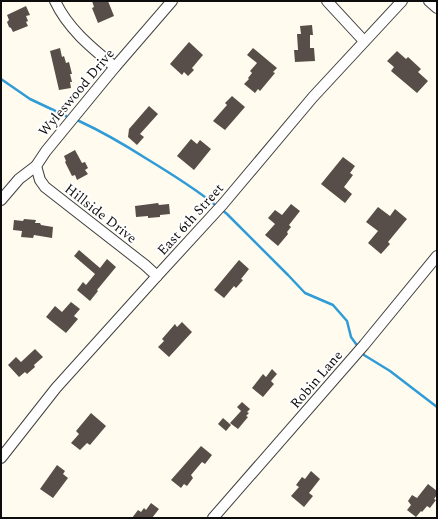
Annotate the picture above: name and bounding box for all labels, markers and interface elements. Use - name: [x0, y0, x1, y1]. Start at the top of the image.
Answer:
- street label: Wyleswood Drive: [33, 44, 120, 141]
- street label: Hillside Drive: [60, 178, 142, 249]
- street label: East 6th Street: [152, 179, 229, 260]
- street label: Robin Lane: [285, 345, 348, 413]

